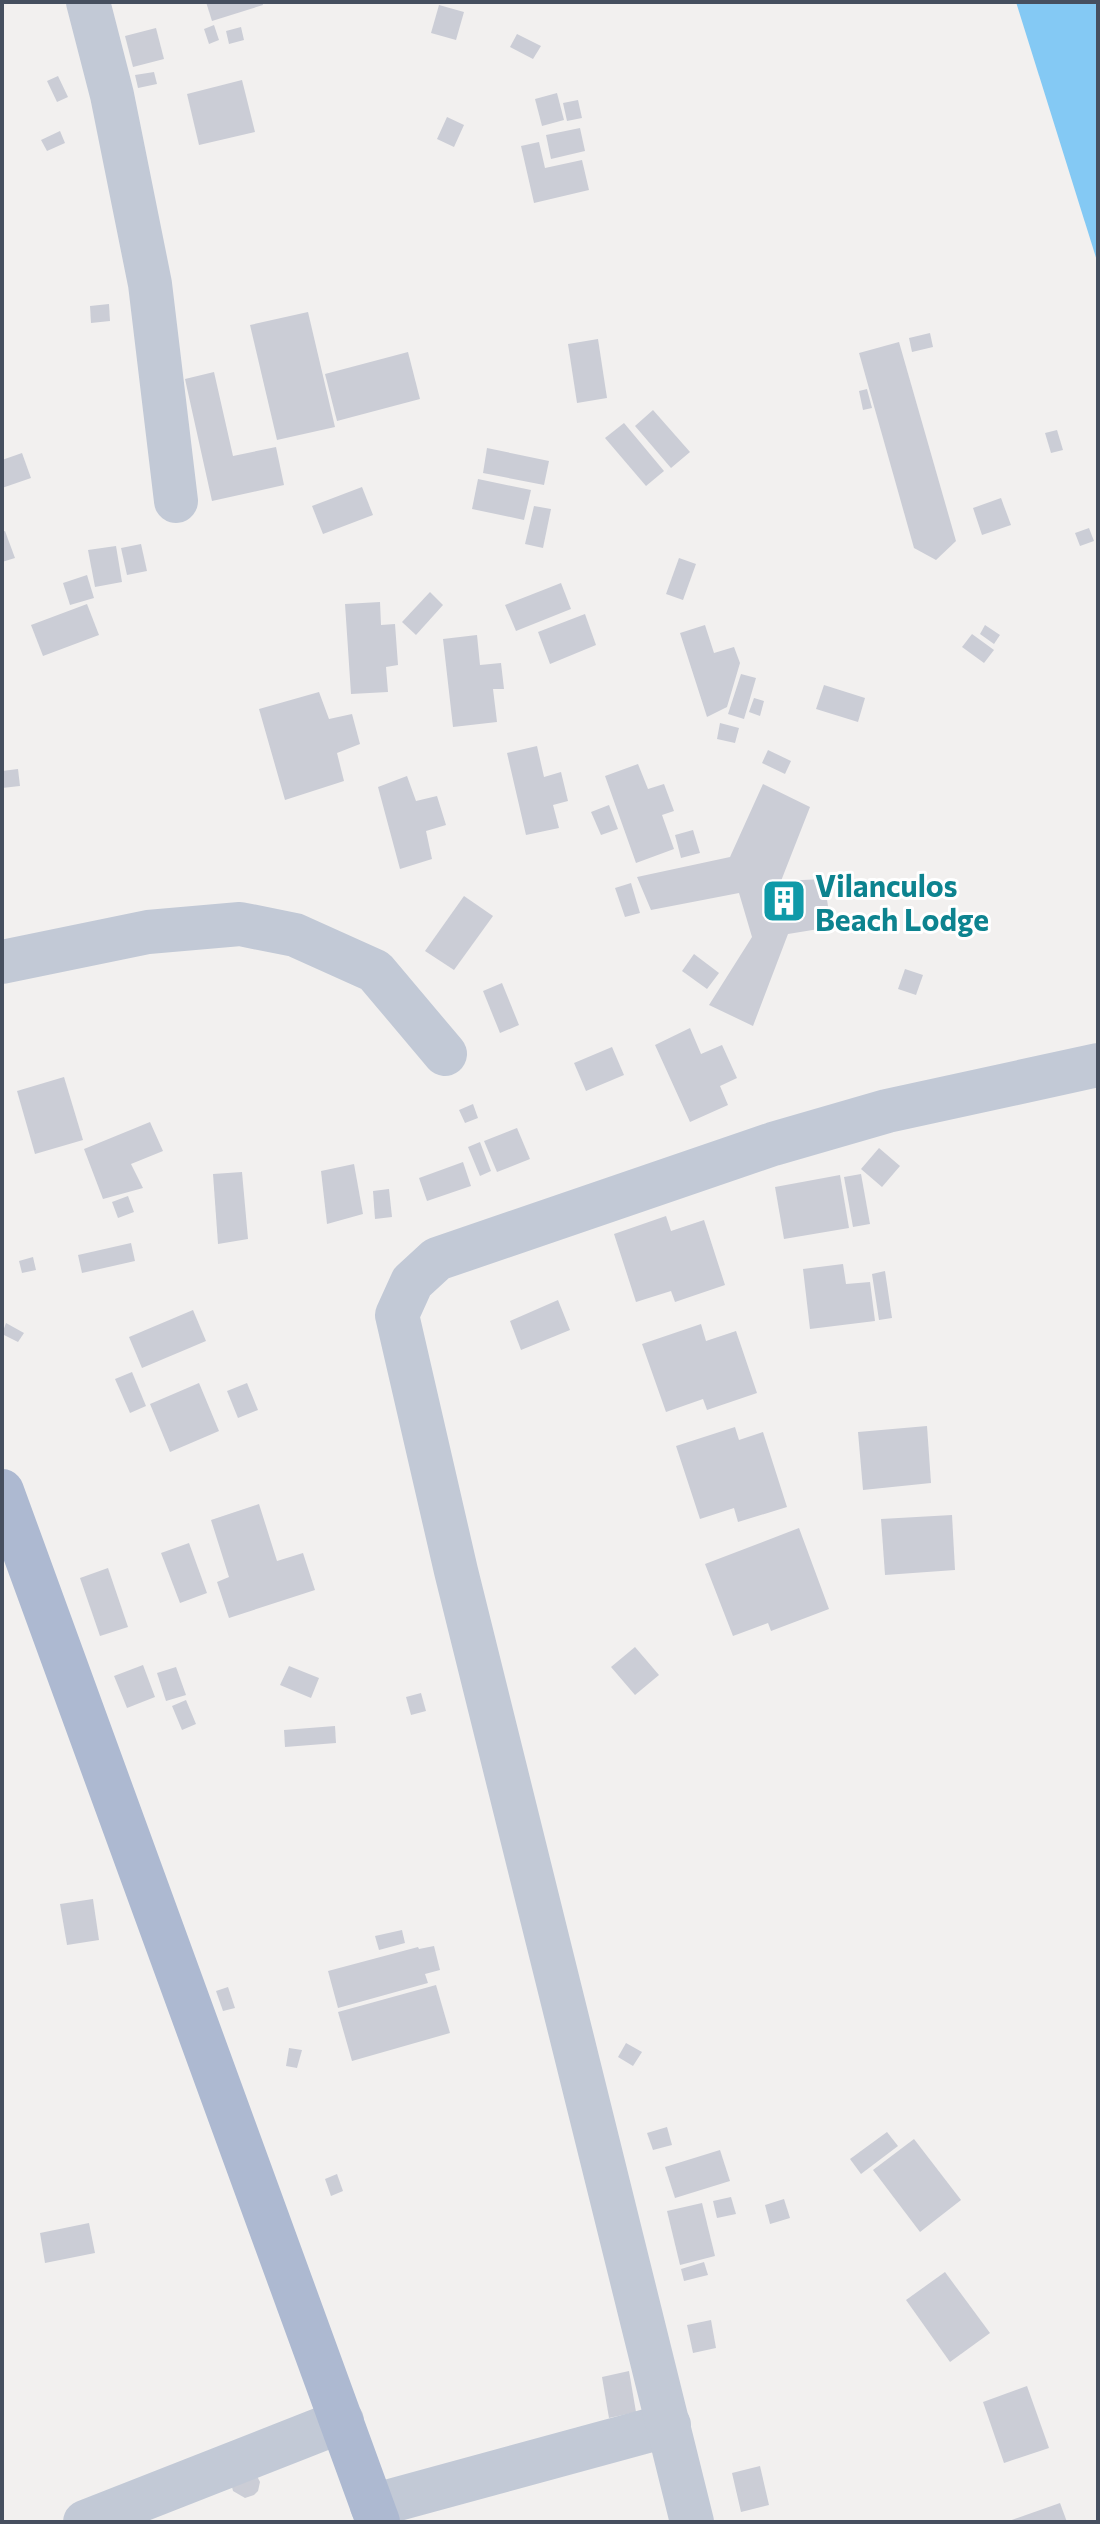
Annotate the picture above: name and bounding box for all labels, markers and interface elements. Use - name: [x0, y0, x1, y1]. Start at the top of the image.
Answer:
- place label: Vilanculos Beach Lodge: [815, 866, 989, 937]
- building icon: Vilanculos Beach Lodge: [760, 877, 808, 925]

